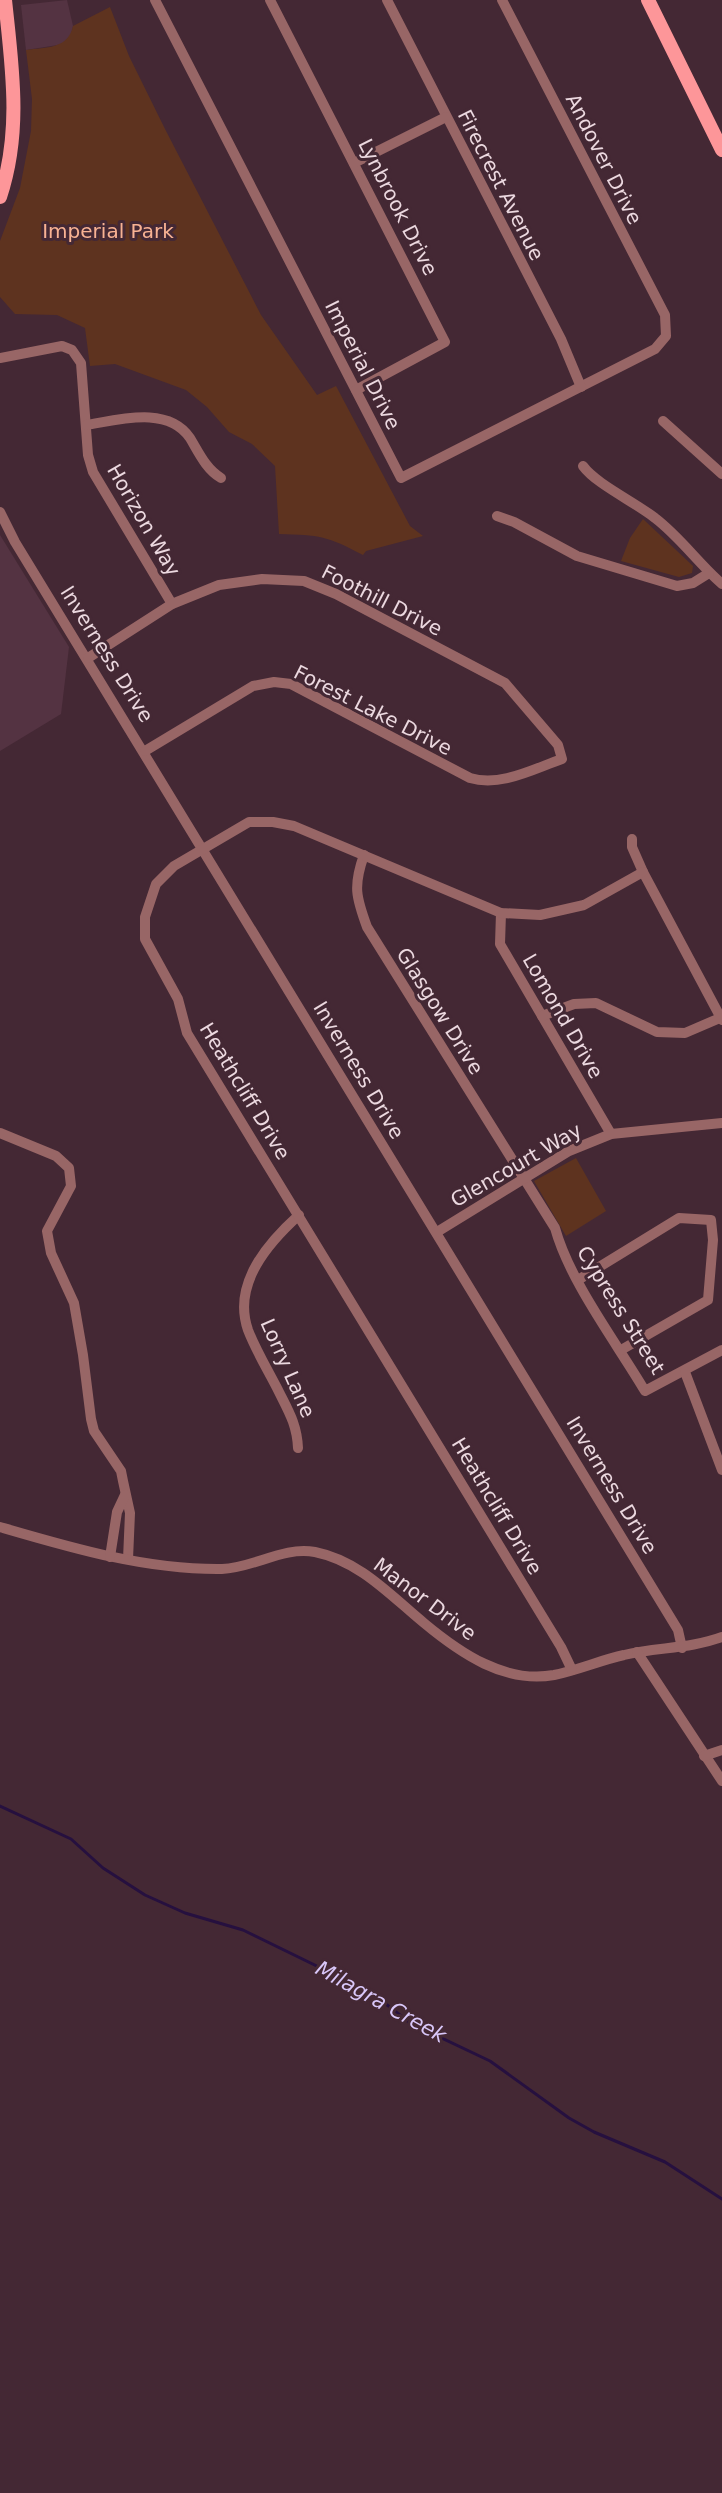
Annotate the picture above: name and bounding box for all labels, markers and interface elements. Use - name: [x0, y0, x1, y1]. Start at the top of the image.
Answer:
- street label: Andover Drive: [561, 90, 647, 228]
- street label: Firecrest Avenue: [453, 106, 549, 264]
- street label: Lynbrook Drive: [353, 135, 443, 279]
- park label: Imperial Park: [42, 219, 174, 243]
- street label: Imperial Drive: [320, 296, 406, 434]
- street label: Horizon Way: [102, 460, 186, 580]
- street label: Foothill Drive: [318, 559, 446, 641]
- street label: Inverness Drive: [55, 581, 159, 727]
- street label: Forest Lake Drive: [290, 660, 456, 760]
- street label: Glasgow Drive: [391, 943, 489, 1079]
- street label: Lomond Drive: [518, 949, 608, 1083]
- street label: Inverness Drive: [309, 997, 409, 1143]
- street label: Heathcliff Drive: [195, 1018, 295, 1164]
- street label: Glencourt Way: [446, 1118, 586, 1212]
- street label: Cypress Street: [572, 1241, 670, 1379]
- street label: Lorry Lane: [256, 1315, 320, 1421]
- street label: Inverness Drive: [562, 1412, 662, 1558]
- street label: Heathcliff Drive: [447, 1433, 547, 1579]
- street label: Manor Drive: [369, 1553, 481, 1645]
- water label: Milagra Creek: [312, 1956, 451, 2048]

